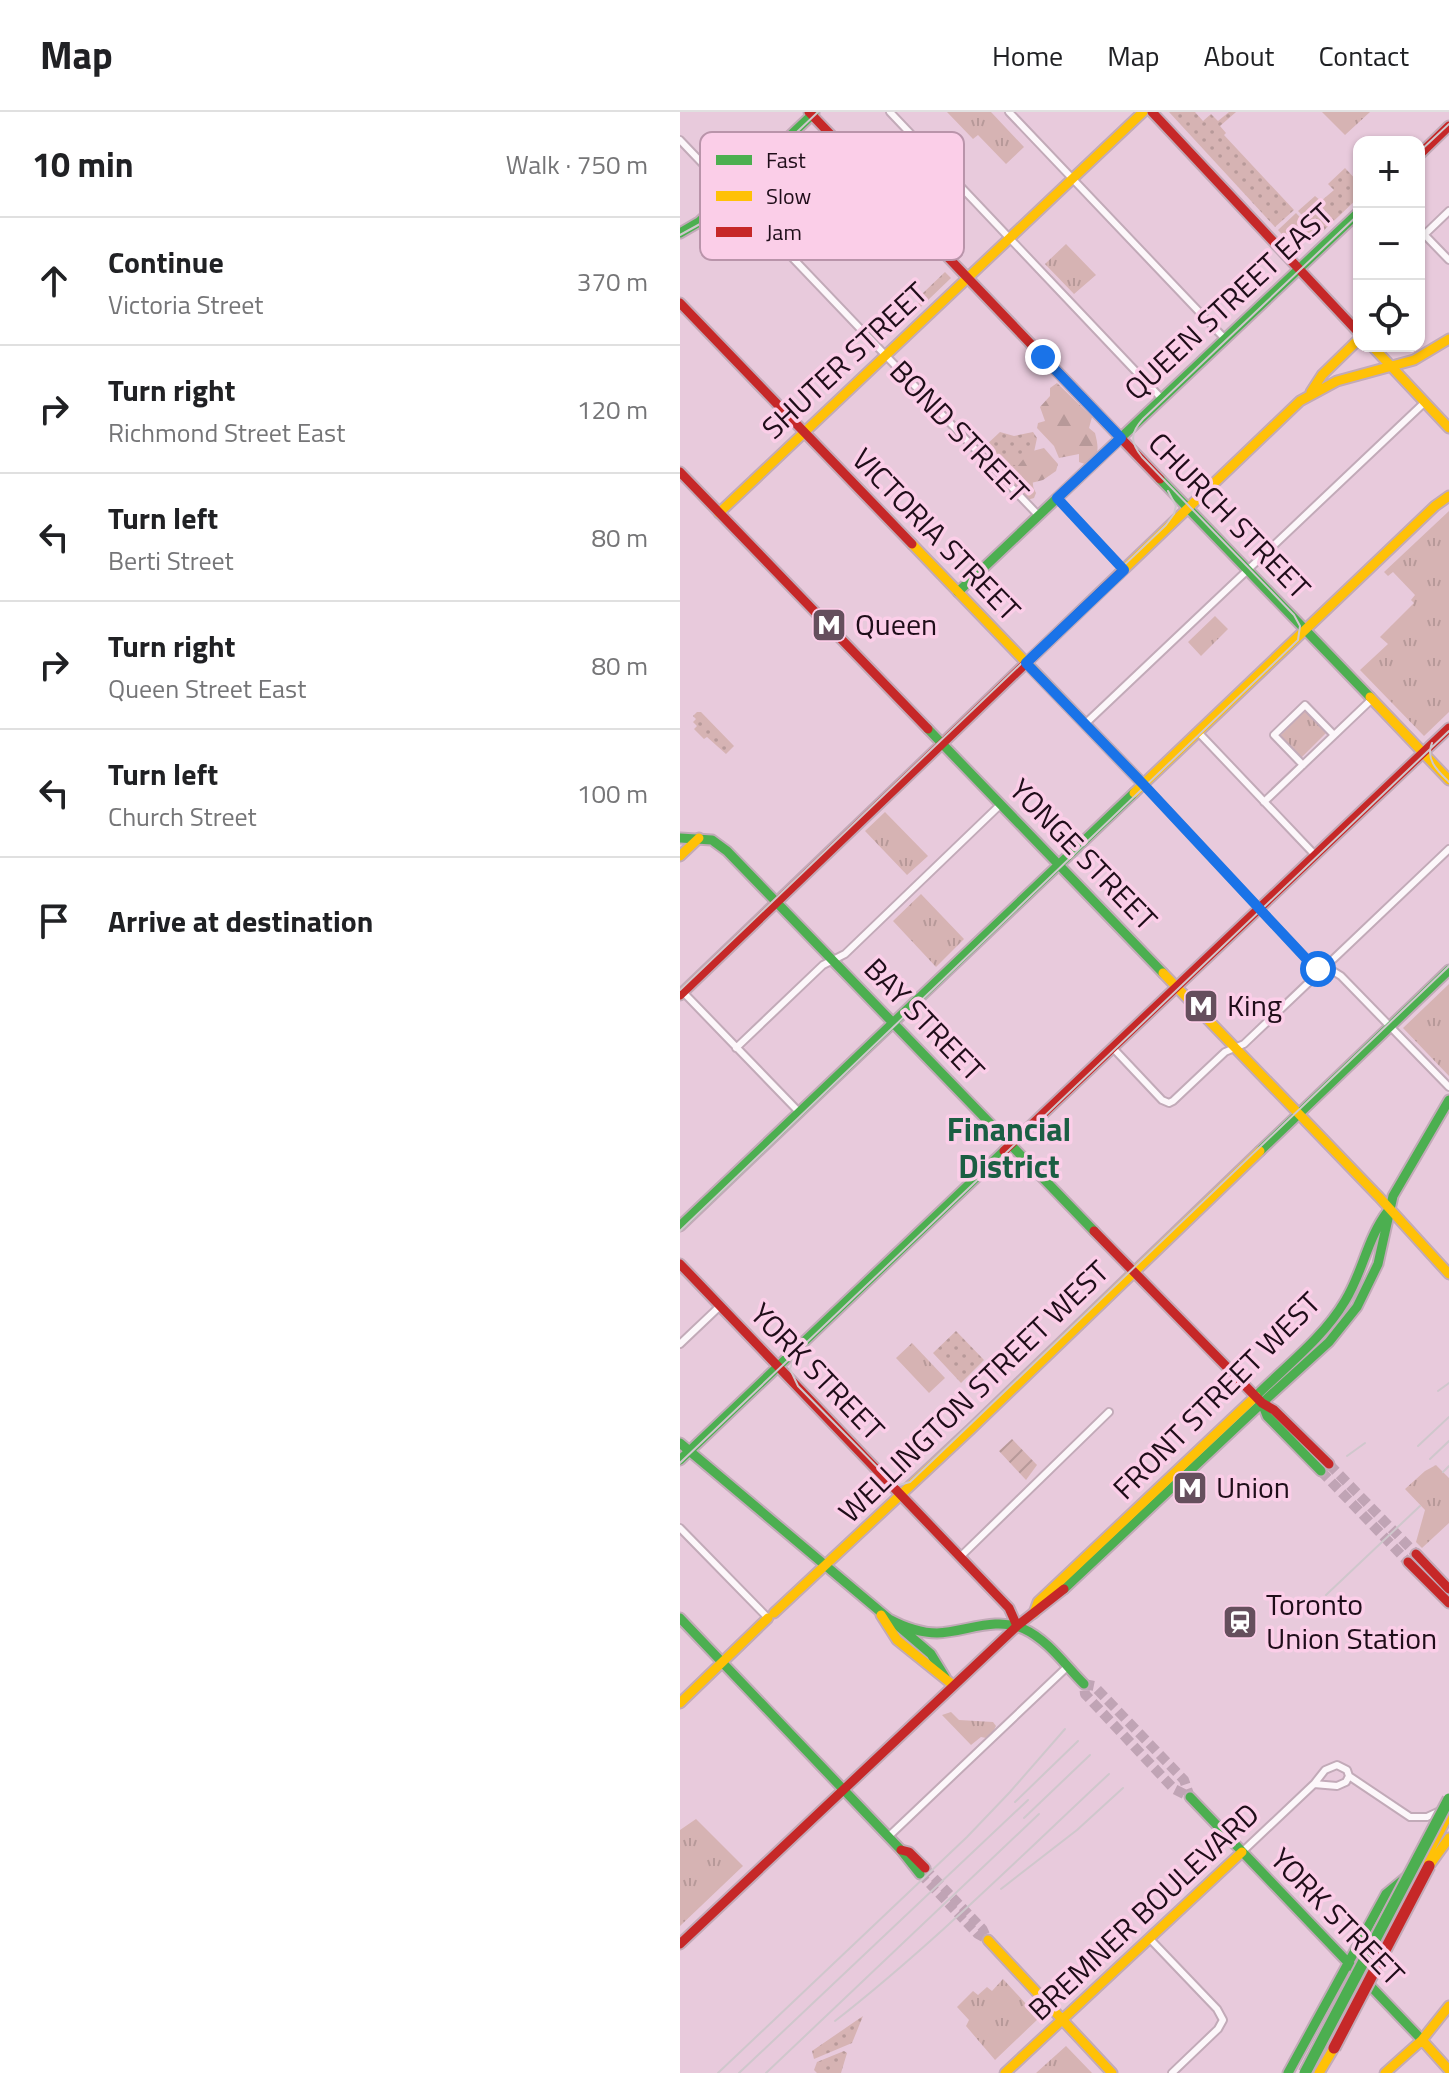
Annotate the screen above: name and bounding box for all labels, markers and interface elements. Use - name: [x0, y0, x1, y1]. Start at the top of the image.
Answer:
- text: Map: [40, 26, 113, 84]
- text: Home: [992, 34, 1063, 77]
- text: Map: [1107, 34, 1160, 77]
- text: About: [1204, 34, 1274, 77]
- text: Contact: [1318, 34, 1409, 77]
- legend: [700, 132, 964, 260]
- map controls: [1353, 136, 1425, 352]
- button: +: [1353, 136, 1425, 208]
- text: 10 min: [32, 138, 134, 190]
- text: Fast: [766, 143, 806, 177]
- text: Walk · 750 m: [506, 145, 648, 184]
- text: Slow: [766, 179, 812, 213]
- street label: QUEEN STREET EAST: [1113, 192, 1343, 411]
- button: −: [1353, 208, 1425, 280]
- text: Jam: [766, 215, 802, 249]
- text: Continue: [108, 239, 224, 285]
- icon: ahead: [32, 259, 76, 303]
- text: 370 m: [577, 262, 648, 301]
- street label: SHUTER STREET: [751, 271, 938, 450]
- button: locate: [1353, 280, 1425, 352]
- text: Victoria Street: [108, 285, 263, 324]
- route end: [1025, 339, 1061, 375]
- street label: BOND STREET: [879, 349, 1040, 514]
- text: Turn right: [108, 367, 236, 413]
- icon: right: [32, 387, 76, 431]
- text: 120 m: [577, 390, 648, 429]
- text: Richmond Street East: [108, 413, 345, 452]
- street label: CHURCH STREET: [1138, 421, 1322, 609]
- street label: VICTORIA STREET: [842, 437, 1032, 632]
- text: Turn left: [108, 495, 218, 541]
- icon: left: [32, 515, 76, 559]
- text: 80 m: [591, 518, 648, 557]
- text: Berti Street: [108, 541, 234, 580]
- place label: Queen: [855, 601, 937, 647]
- metro station icon: Queen: [810, 606, 848, 644]
- text: Turn right: [108, 623, 236, 669]
- icon: right: [32, 643, 76, 687]
- text: 80 m: [591, 646, 648, 685]
- text: Queen Street East: [108, 669, 306, 708]
- text: Turn left: [108, 751, 218, 797]
- street label: YONGE STREET: [999, 768, 1169, 941]
- icon: left: [32, 771, 76, 815]
- text: 100 m: [577, 774, 648, 813]
- text: Church Street: [108, 797, 257, 836]
- text: Arrive at destination: [108, 898, 373, 944]
- icon: arrive: [32, 899, 76, 943]
- street label: BAY STREET: [854, 947, 996, 1092]
- route start: [1300, 951, 1336, 987]
- place label: King: [1227, 982, 1282, 1028]
- metro station icon: King: [1182, 987, 1220, 1025]
- district label: Financial District: [947, 1105, 1071, 1190]
- street label: WELLINGTON STREET WEST: [827, 1249, 1119, 1533]
- street label: FRONT STREET WEST: [1102, 1281, 1331, 1510]
- street label: YORK STREET: [740, 1292, 896, 1451]
- place label: Union: [1216, 1464, 1290, 1510]
- metro station icon: Union: [1171, 1469, 1209, 1507]
- place label: Toronto Union Station: [1266, 1581, 1437, 1661]
- station icon: Toronto Union Station: [1221, 1603, 1259, 1641]
- street label: BREMNER BOULEVARD: [1017, 1792, 1269, 2031]
- street label: YORK STREET: [1260, 1837, 1416, 1996]

